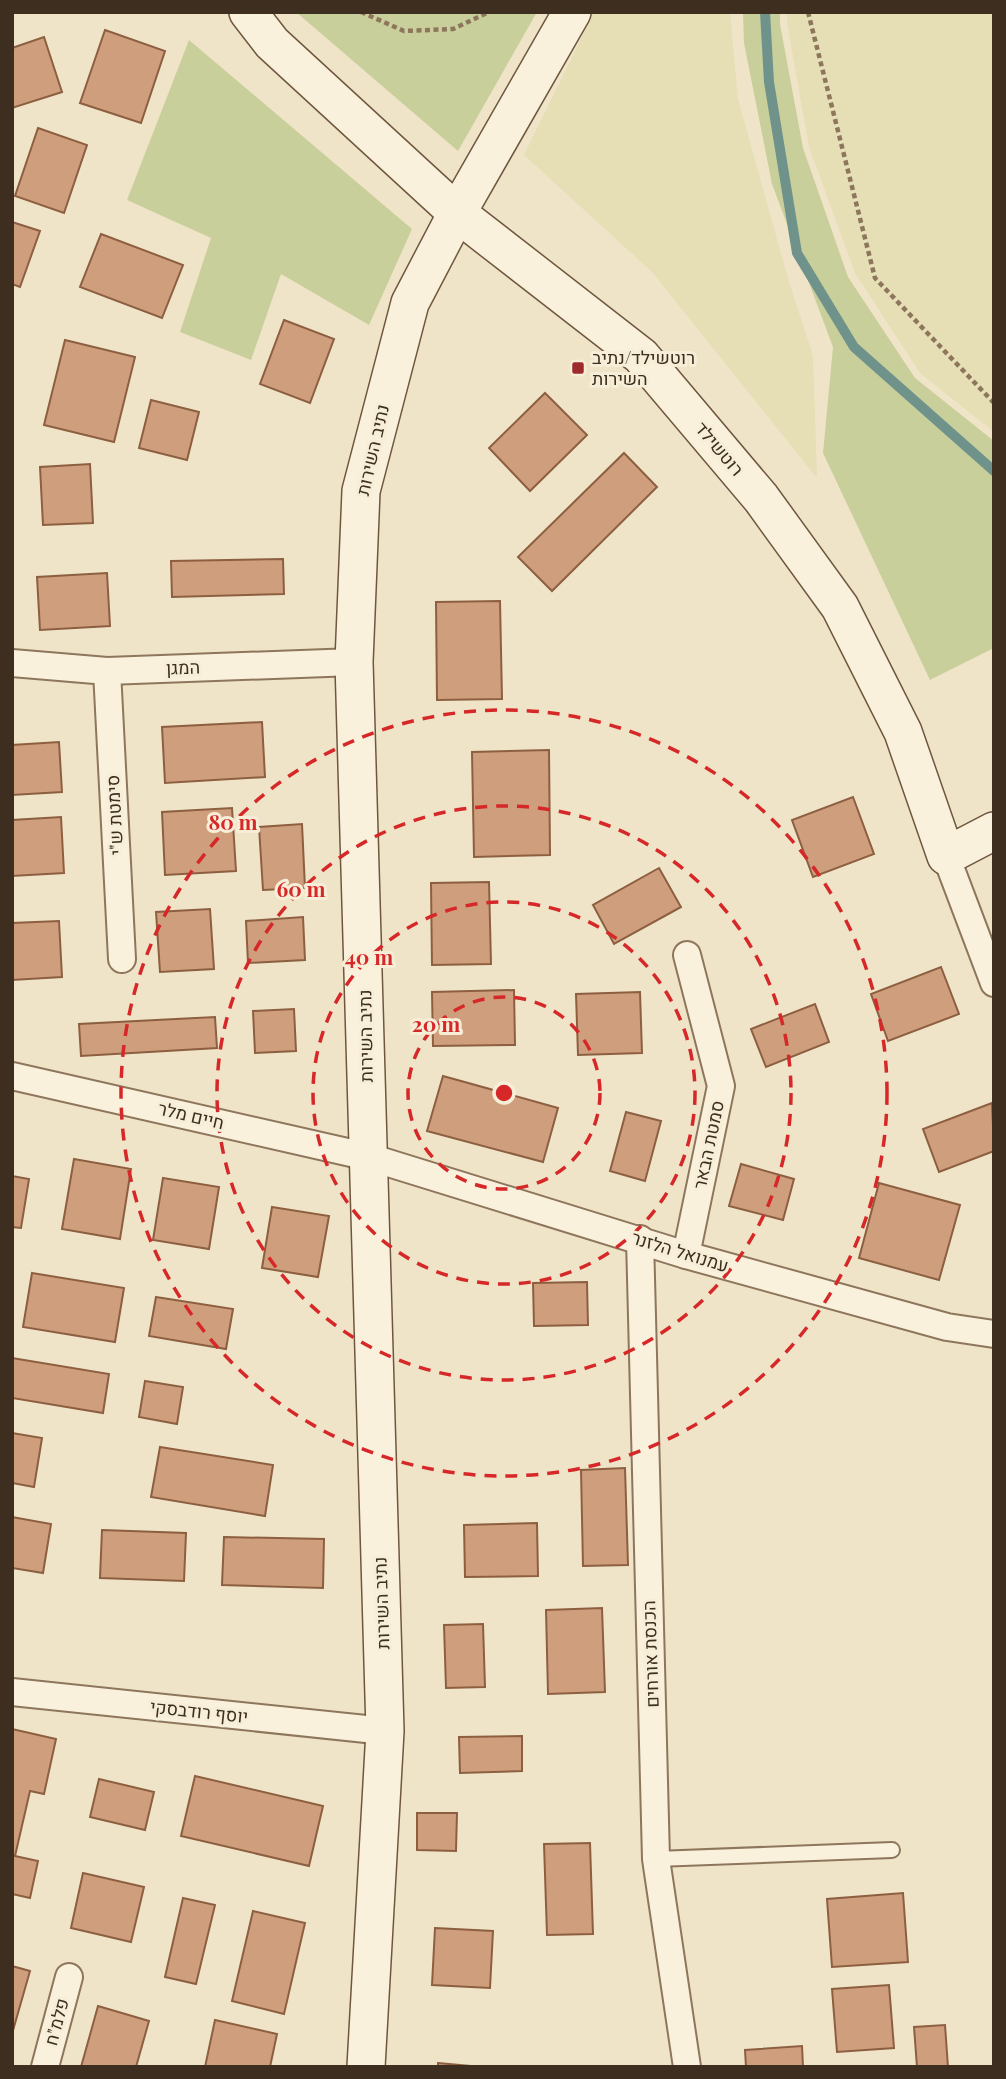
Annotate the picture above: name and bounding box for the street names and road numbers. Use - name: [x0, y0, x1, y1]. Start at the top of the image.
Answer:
- street label: נתיב השירות: [350, 402, 394, 498]
- street label: רוטשילד: [690, 416, 749, 480]
- street label: המגן: [165, 654, 200, 680]
- street label: סימטת ש"י: [100, 774, 128, 856]
- street label: נתיב השירות: [352, 989, 378, 1083]
- street label: חיים מלר: [156, 1096, 227, 1134]
- street label: סמטת הבאר: [687, 1098, 729, 1191]
- street label: עמנואל הלזנר: [629, 1225, 732, 1277]
- street label: נתיב השירות: [367, 1556, 395, 1650]
- street label: הכנסת אורחים: [636, 1600, 664, 1708]
- street label: יוסף רודבסקי: [149, 1694, 249, 1728]
- street label: פלמ"ח: [38, 1995, 74, 2048]

